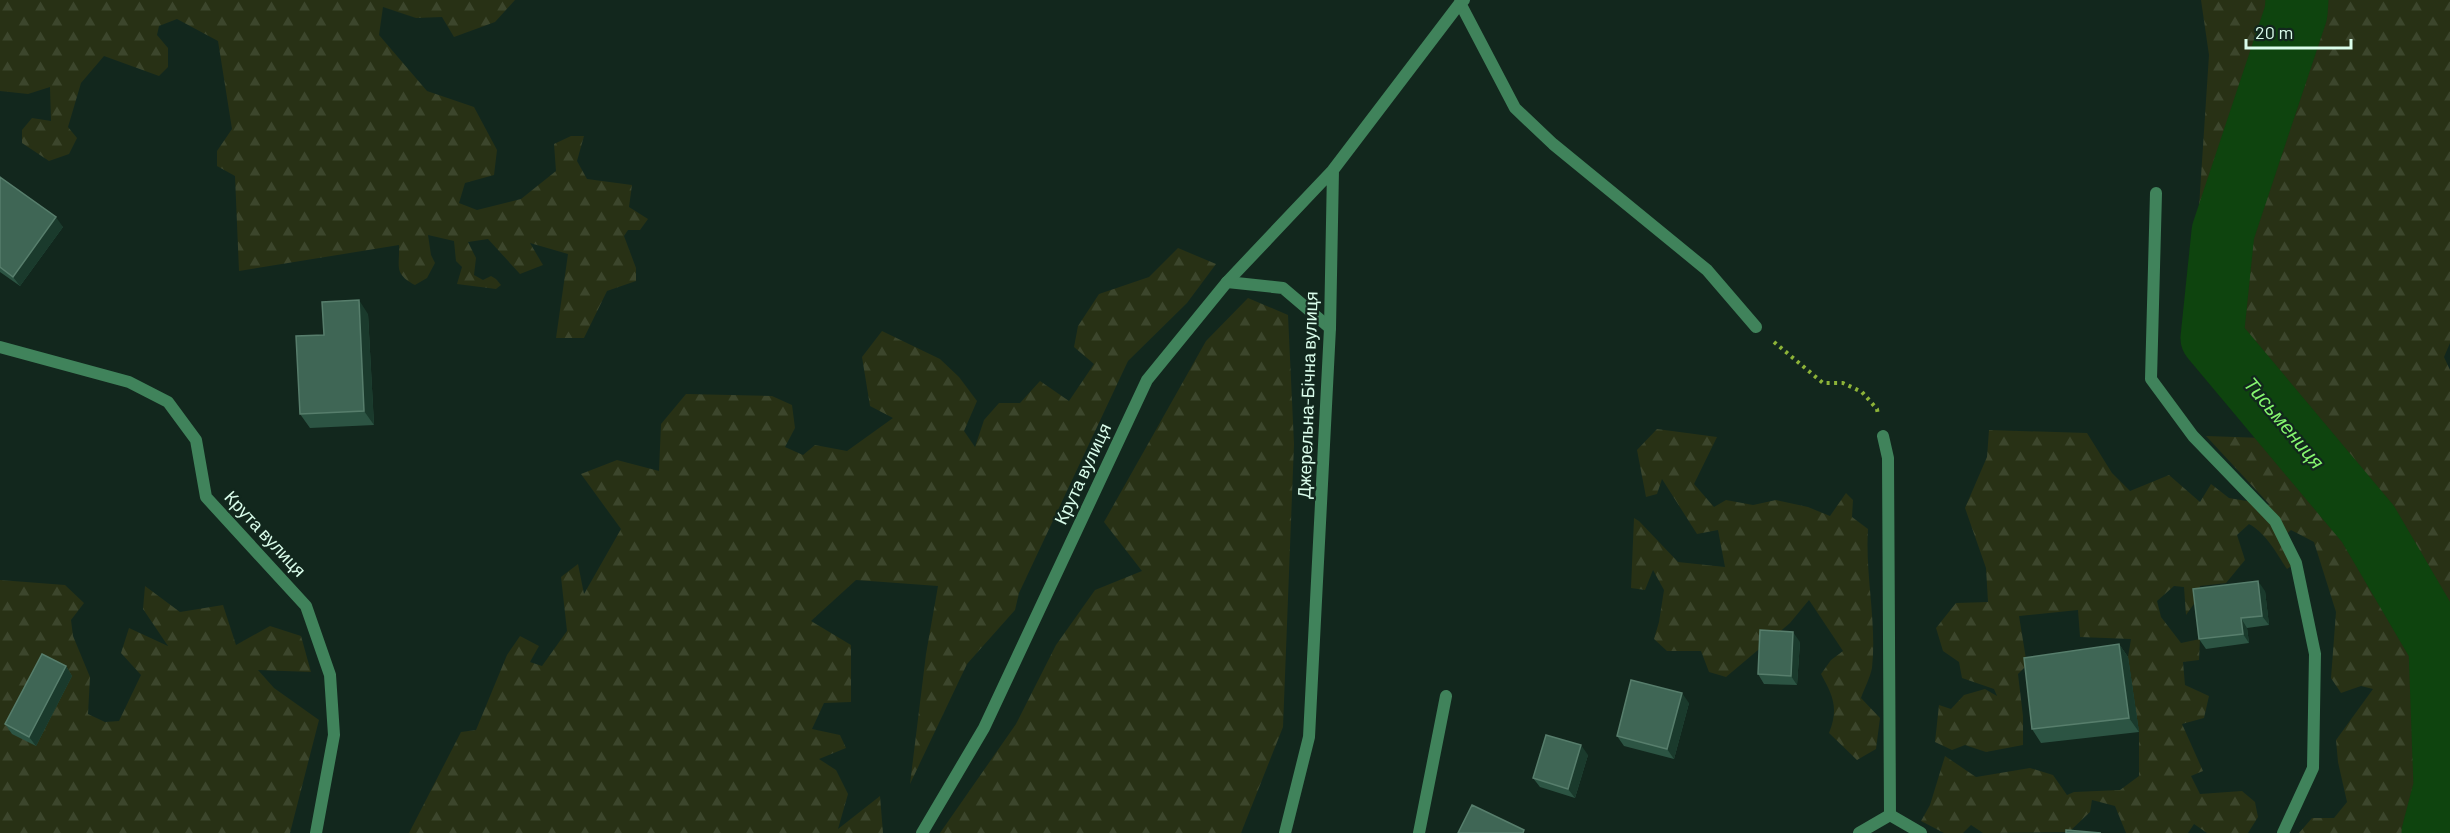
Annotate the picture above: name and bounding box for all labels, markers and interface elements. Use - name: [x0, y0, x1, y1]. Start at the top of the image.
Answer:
- scale bar: [2246, 12, 2351, 50]
- text: 20 m: [2255, 21, 2293, 43]
- street label: Джерельна-Бічна вулиця: [1292, 291, 1322, 499]
- water label: Тисьмениця: [2239, 372, 2330, 473]
- street label: Крута вулиця: [1049, 419, 1115, 528]
- street label: Крута вулиця: [220, 486, 311, 581]

